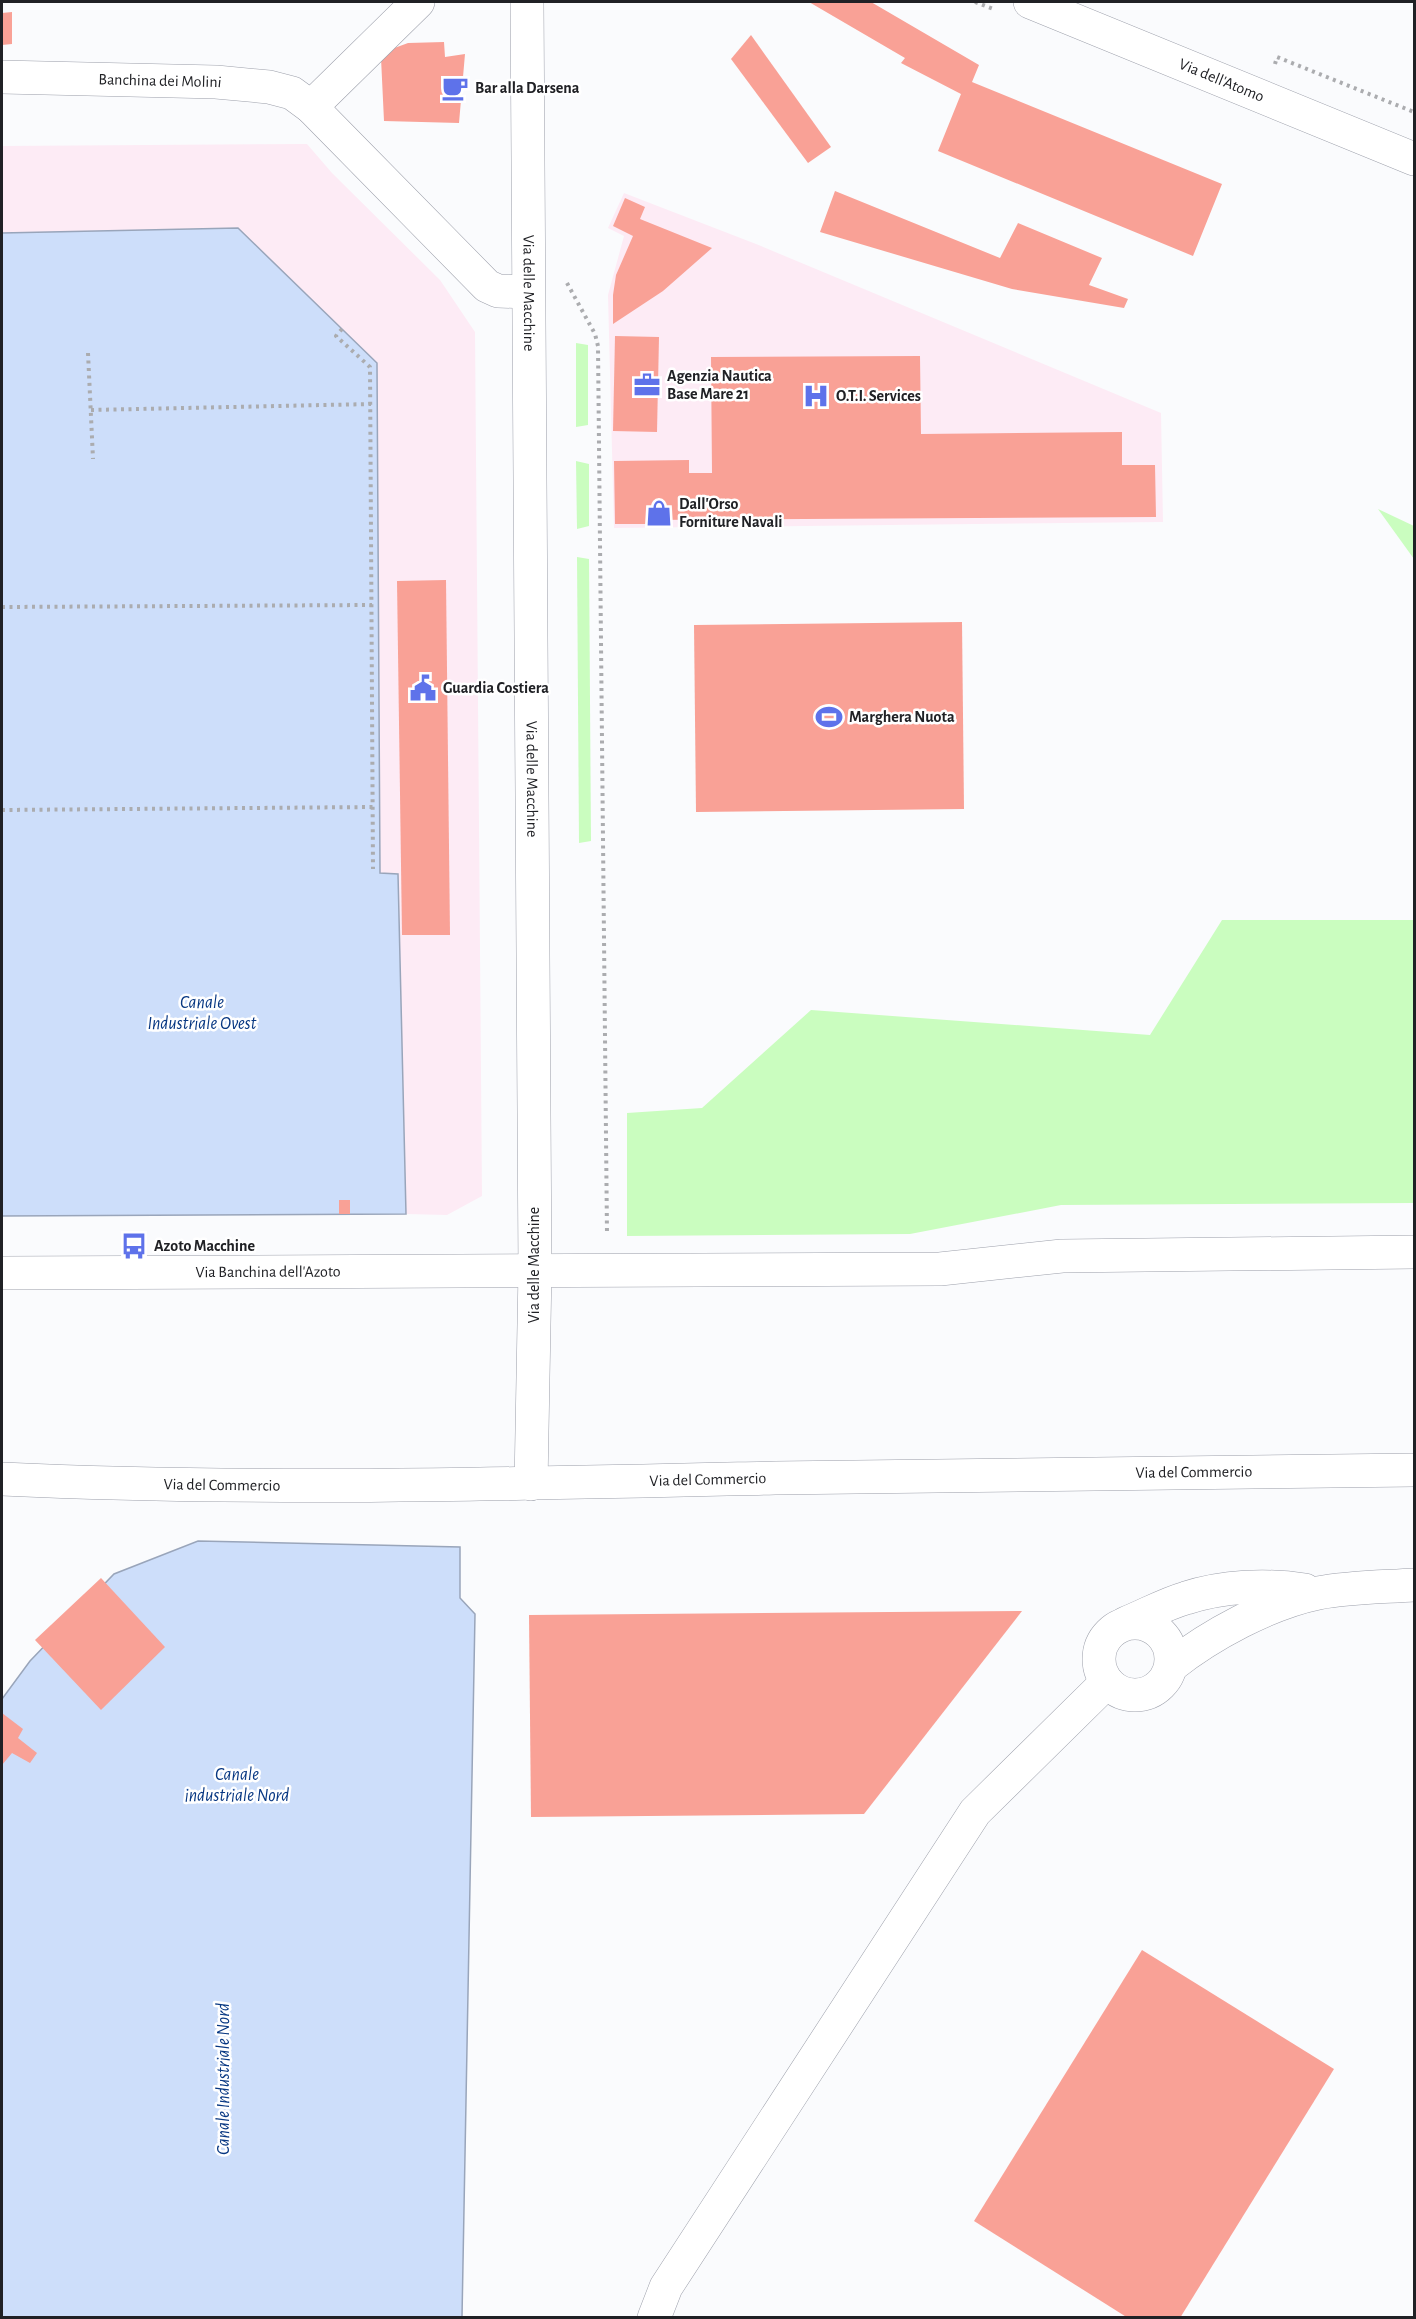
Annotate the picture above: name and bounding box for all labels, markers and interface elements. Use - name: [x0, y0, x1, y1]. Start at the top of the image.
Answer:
- street label: Via dell'Atomo: [1177, 56, 1267, 105]
- street label: Banchina dei Molini: [98, 71, 222, 90]
- cafe icon: Bar alla Darsena: [440, 73, 470, 103]
- place label: Bar alla Darsena: [475, 80, 580, 96]
- street label: Via delle Macchine: [520, 235, 537, 351]
- place label: Agenzia Nautica Base Mare 21: [667, 368, 772, 402]
- office icon: Agenzia Nautica Base Mare 21: [632, 370, 662, 400]
- hospital icon: O.T.I. Services: [801, 381, 831, 411]
- place label: O.T.I. Services: [836, 388, 921, 404]
- place label: Dall'Orso Forniture Navali: [679, 496, 783, 530]
- shop icon: Dall'Orso Forniture Navali: [644, 498, 674, 528]
- public building icon: Guardia Costiera: [408, 673, 438, 703]
- place label: Guardia Costiera: [443, 680, 549, 696]
- sports icon: Marghera Nuota: [814, 702, 844, 732]
- place label: Marghera Nuota: [849, 709, 955, 725]
- street label: Via delle Macchine: [524, 721, 540, 837]
- water label: Canale Industriale Ovest: [147, 994, 257, 1033]
- street label: Via delle Macchine: [526, 1207, 542, 1323]
- bus stop icon: Azoto Macchine: [119, 1231, 149, 1261]
- place label: Azoto Macchine: [154, 1238, 256, 1254]
- street label: Via Banchina dell'Azoto: [195, 1264, 341, 1280]
- street label: Via del Commercio: [1135, 1464, 1252, 1481]
- street label: Via del Commercio: [649, 1470, 767, 1489]
- street label: Via del Commercio: [163, 1476, 281, 1494]
- water label: Canale industriale Nord: [185, 1766, 289, 1805]
- water label: Canale Industriale Nord: [215, 2003, 233, 2155]

